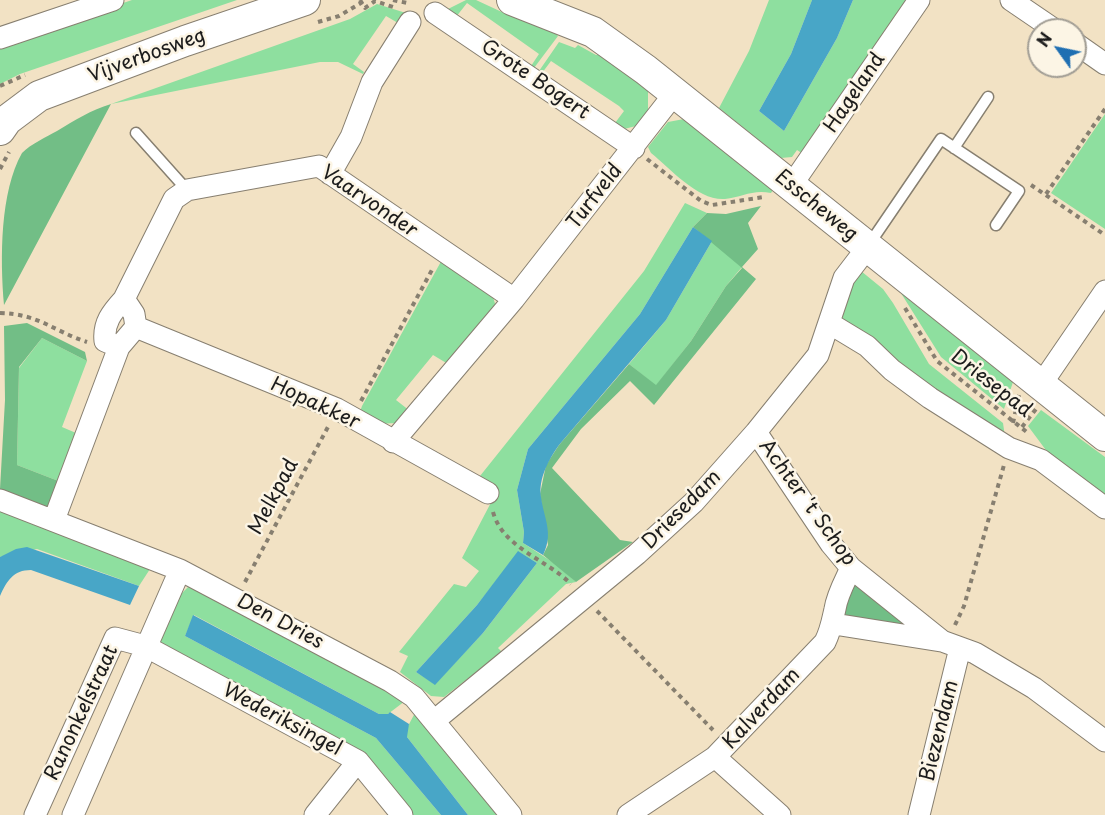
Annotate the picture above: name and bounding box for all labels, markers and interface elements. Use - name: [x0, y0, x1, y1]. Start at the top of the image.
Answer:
- north arrow: [1027, 18, 1087, 78]
- street label: Vijverbosweg: [85, 24, 209, 88]
- text: N: [1030, 27, 1057, 51]
- street label: Grote Bogert: [476, 35, 594, 125]
- street label: Hageland: [820, 48, 890, 138]
- street label: Turfveld: [562, 160, 628, 234]
- street label: Vaarvonder: [316, 161, 422, 243]
- street label: Esscheweg: [770, 165, 862, 247]
- street label: Driesepad: [946, 345, 1036, 423]
- street label: Hopakker: [267, 373, 363, 435]
- street label: Achter 't Schop: [753, 435, 861, 571]
- street label: Melkpad: [244, 455, 304, 539]
- street label: Driesedam: [638, 466, 726, 554]
- street label: Den Dries: [233, 589, 327, 655]
- street label: Ranonkelstraat: [40, 641, 124, 785]
- street label: Kalverdam: [718, 663, 806, 755]
- street label: Biezendam: [916, 678, 964, 784]
- street label: Wederiksingel: [218, 679, 346, 761]

